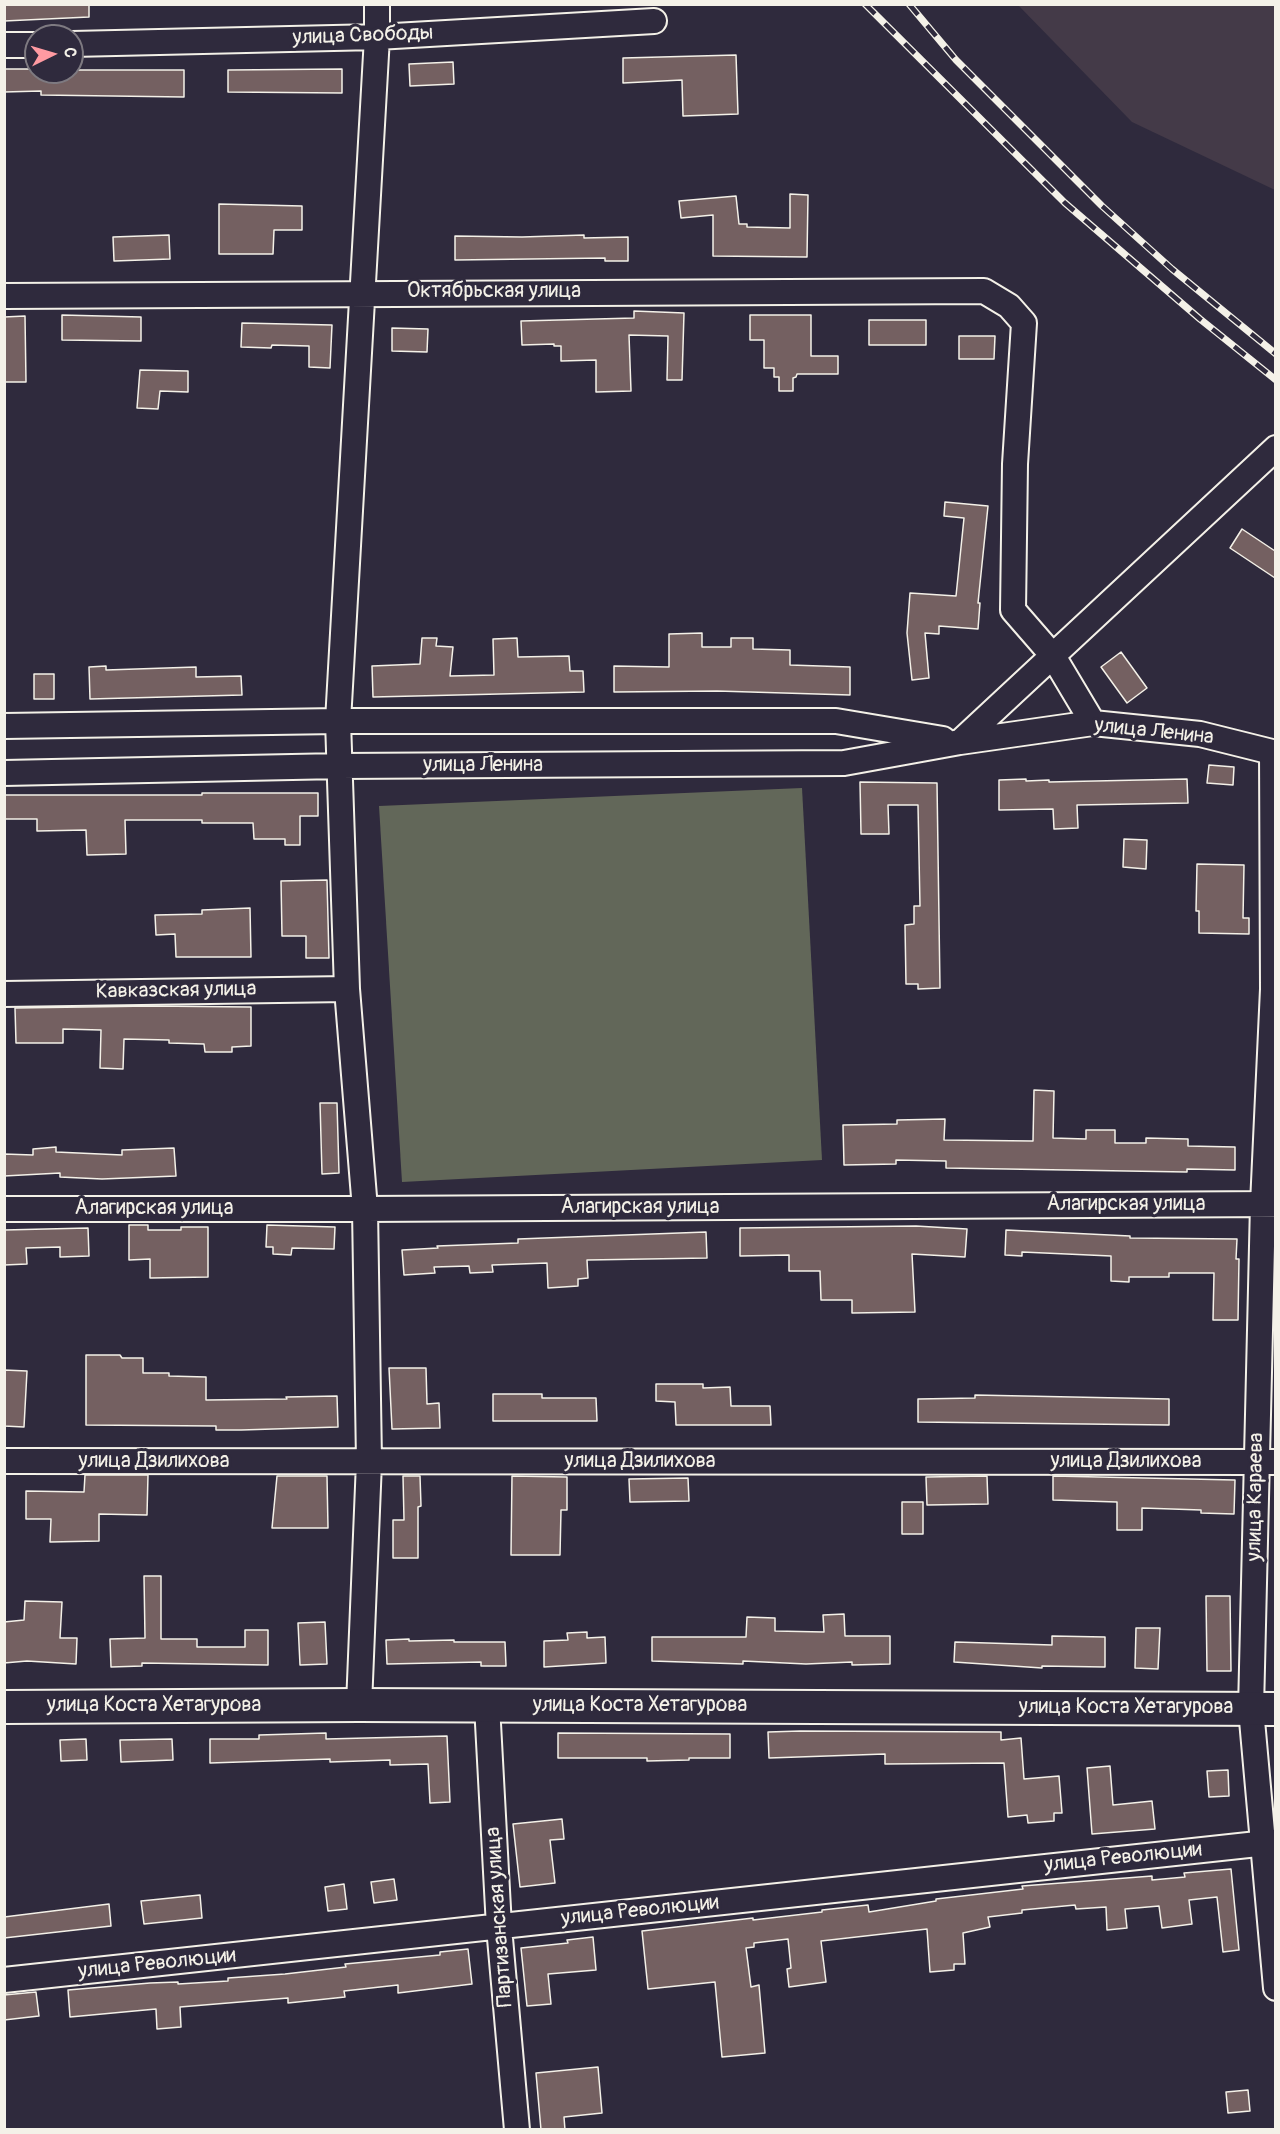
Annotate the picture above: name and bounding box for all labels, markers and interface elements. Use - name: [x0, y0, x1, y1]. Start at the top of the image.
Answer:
- street label: улица Свободы: [292, 21, 434, 51]
- north arrow: [24, 24, 84, 84]
- text: С: [60, 47, 80, 58]
- street label: Октябрьская улица: [407, 279, 581, 305]
- street label: улица Ленина: [1093, 713, 1215, 751]
- street label: улица Ленина: [423, 753, 543, 779]
- street label: Кавказская улица: [95, 977, 257, 1005]
- street label: Алагирская улица: [1047, 1192, 1205, 1218]
- street label: Алагирская улица: [561, 1195, 719, 1221]
- street label: Алагирская улица: [75, 1196, 233, 1222]
- street label: улица Караева: [1242, 1432, 1270, 1562]
- street label: улица Дзилихова: [78, 1449, 230, 1475]
- street label: улица Дзилихова: [564, 1449, 716, 1475]
- street label: улица Дзилихова: [1050, 1449, 1202, 1475]
- street label: улица Коста Хетагурова: [47, 1693, 261, 1719]
- street label: улица Коста Хетагурова: [533, 1693, 747, 1719]
- street label: улица Коста Хетагурова: [1019, 1695, 1233, 1721]
- street label: Партизанская улица: [481, 1826, 519, 2008]
- street label: улица Революции: [1043, 1837, 1203, 1879]
- street label: улица Революции: [560, 1890, 720, 1932]
- street label: улица Революции: [77, 1943, 237, 1985]

